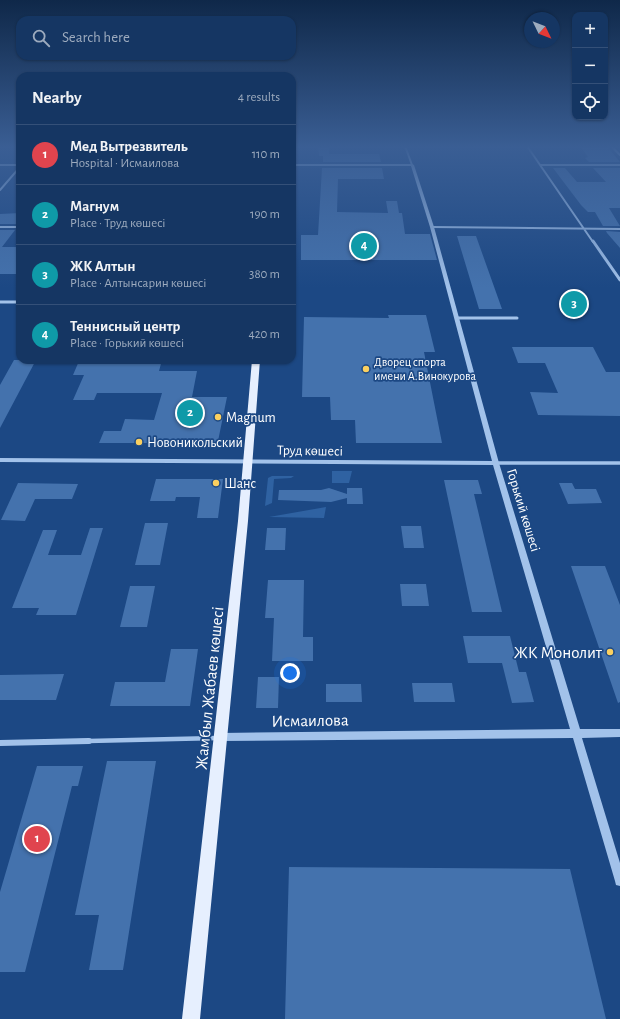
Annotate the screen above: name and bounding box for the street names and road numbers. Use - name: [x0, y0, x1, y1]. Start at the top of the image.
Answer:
- street label: Труд көшесі: [277, 443, 343, 459]
- street label: Горький көшесі: [504, 467, 542, 553]
- street label: Жамбыл Жабаев көшесі: [192, 606, 227, 770]
- street label: Исмаилова: [271, 711, 349, 730]

